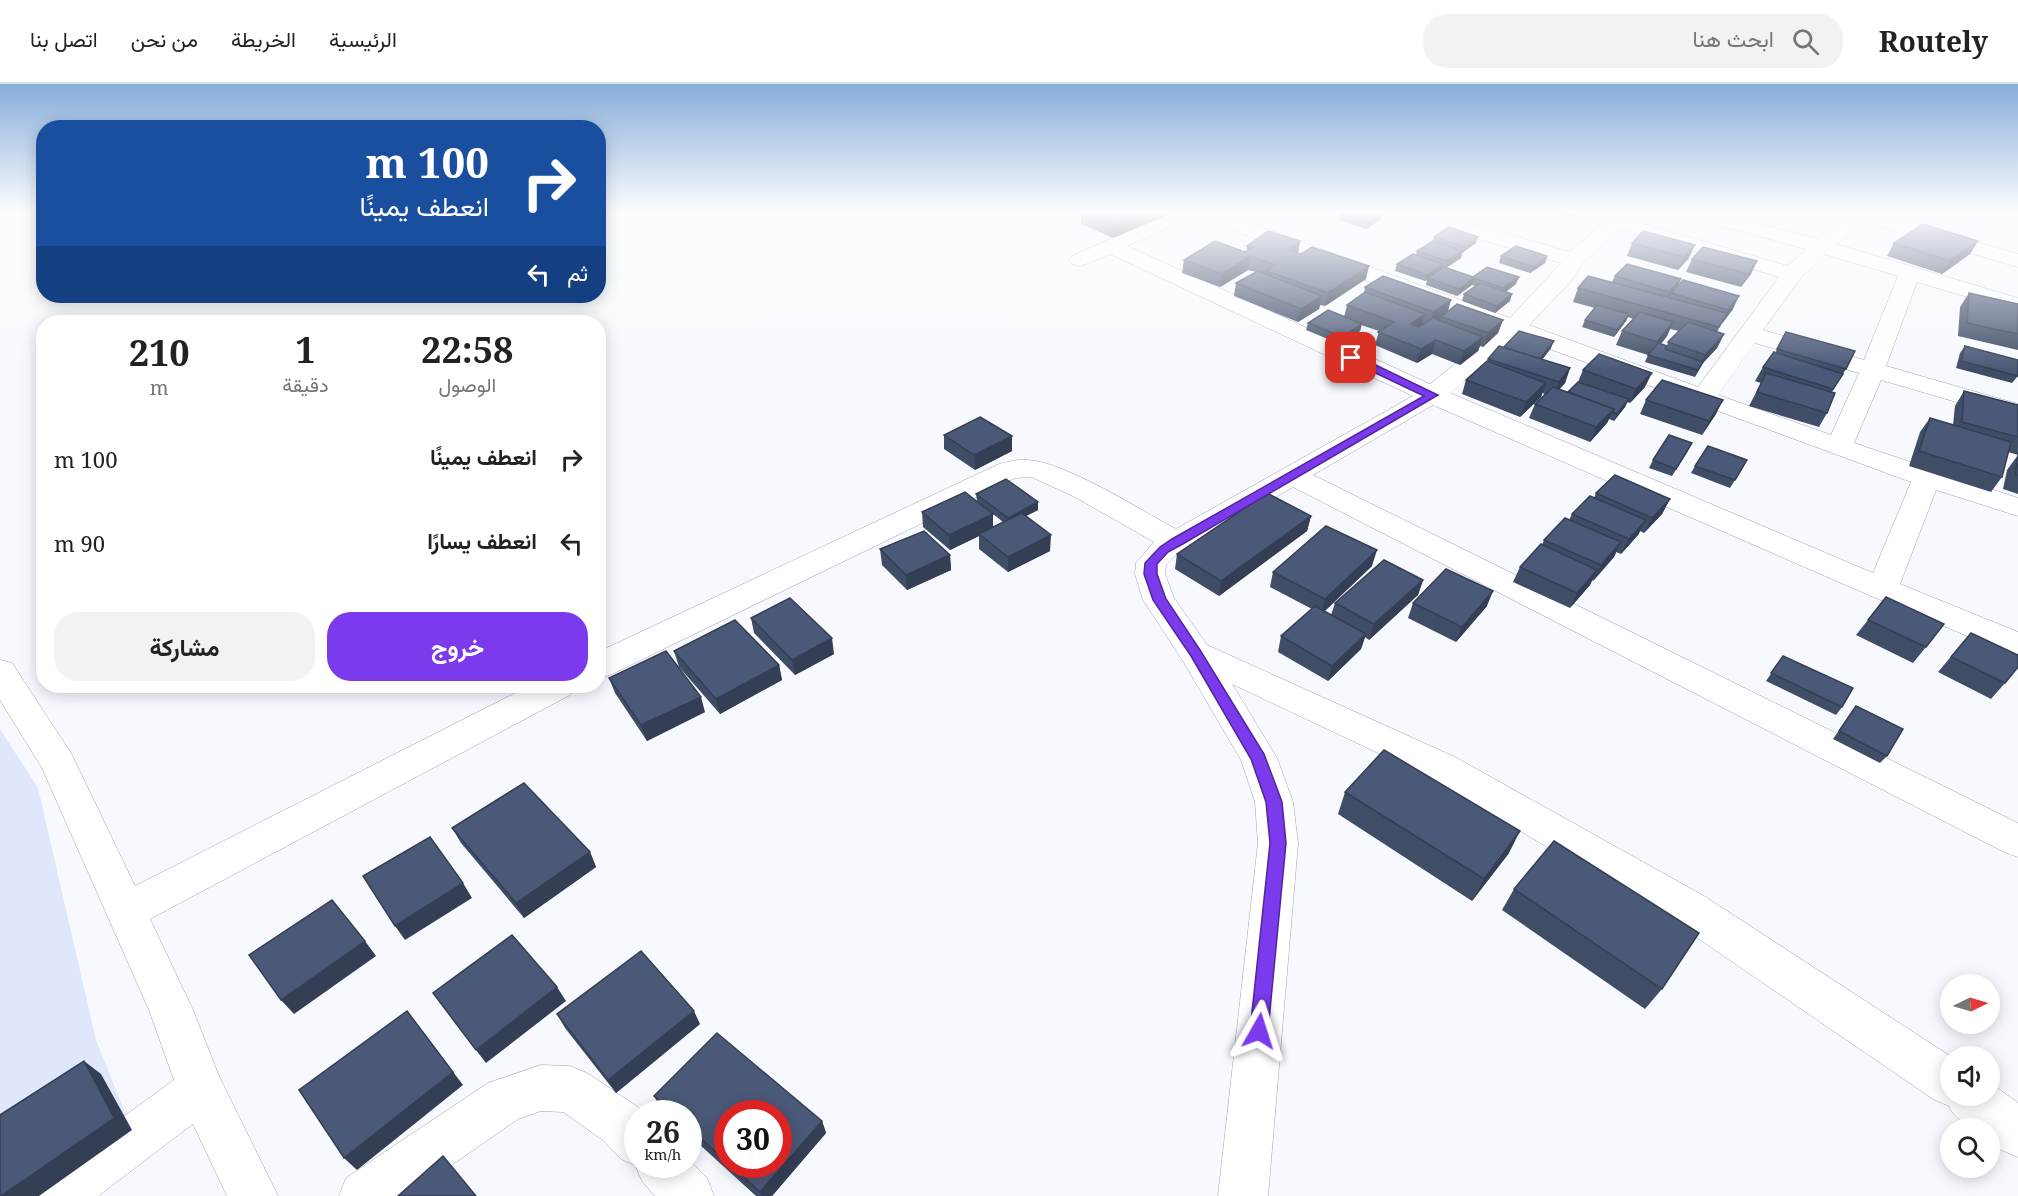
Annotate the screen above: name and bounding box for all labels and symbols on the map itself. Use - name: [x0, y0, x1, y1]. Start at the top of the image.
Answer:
- pin: [1325, 332, 1376, 383]
- north arrow: [1940, 974, 2000, 1034]
- position arrow: [1227, 999, 1291, 1063]
- speed limit sign: 30: [714, 1100, 792, 1178]

